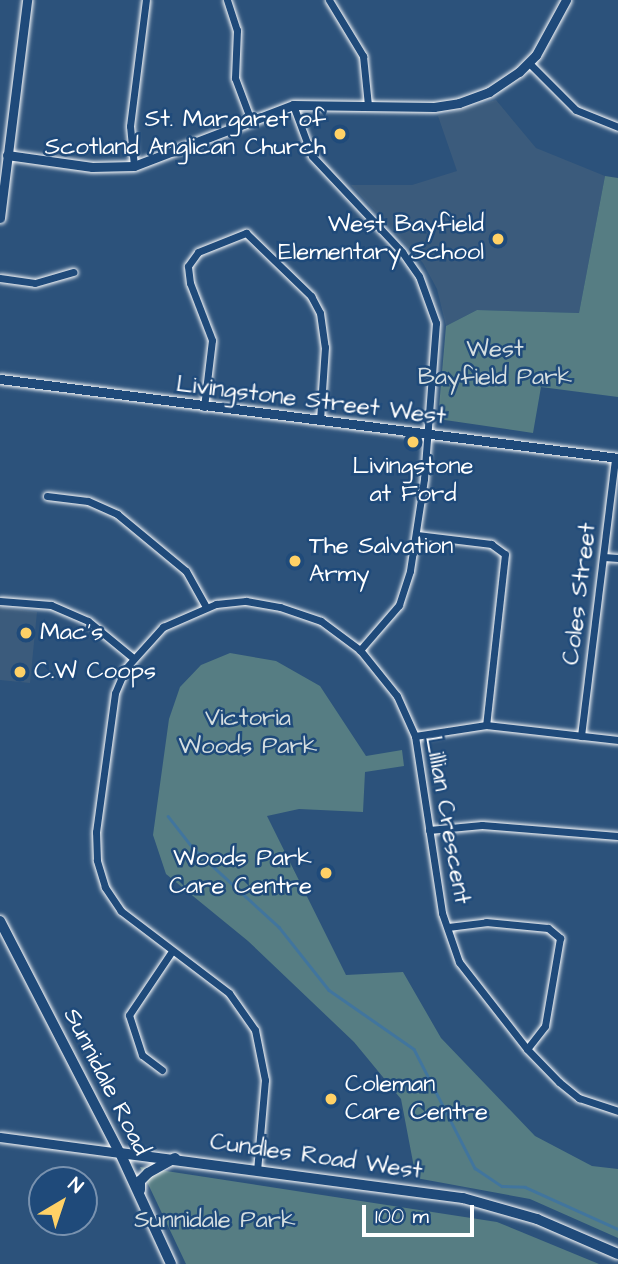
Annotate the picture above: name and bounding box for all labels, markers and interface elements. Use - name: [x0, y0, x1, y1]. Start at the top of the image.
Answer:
- place label: St. Margaret of Scotland Anglican Church: [45, 106, 326, 162]
- marker: St. Margaret of Scotland Anglican Church: [332, 126, 348, 142]
- place label: West Bayfield Elementary School: [278, 211, 484, 267]
- marker: West Bayfield Elementary School: [490, 231, 506, 247]
- park label: West Bayfield Park: [418, 336, 572, 392]
- street label: Livingstone Street West: [175, 370, 447, 432]
- marker: Livingstone at Ford: [405, 434, 421, 450]
- place label: Livingstone at Ford: [353, 453, 473, 509]
- street label: Coles Street: [557, 521, 603, 667]
- place label: The Salvation Army: [309, 533, 453, 589]
- marker: The Salvation Army: [287, 553, 303, 569]
- place label: Mac's: [40, 619, 103, 647]
- marker: Mac's: [18, 625, 34, 641]
- place label: C.W Coops: [34, 658, 156, 686]
- marker: C.W Coops: [12, 664, 28, 680]
- park label: Victoria Woods Park: [178, 705, 318, 761]
- street label: Lillian Crescent: [418, 734, 476, 906]
- place label: Woods Park Care Centre: [169, 845, 312, 901]
- marker: Woods Park Care Centre: [318, 865, 334, 881]
- street label: Sunnidale Road: [57, 1004, 155, 1160]
- place label: Coleman Care Centre: [345, 1071, 488, 1127]
- marker: Coleman Care Centre: [323, 1091, 339, 1107]
- street label: Cundles Road West: [208, 1128, 424, 1186]
- north arrow: [28, 1166, 98, 1236]
- text: N: [62, 1172, 88, 1200]
- scale bar: [366, 1190, 478, 1234]
- text: 100 m: [375, 1202, 429, 1231]
- park label: Sunnidale Park: [134, 1207, 296, 1235]

